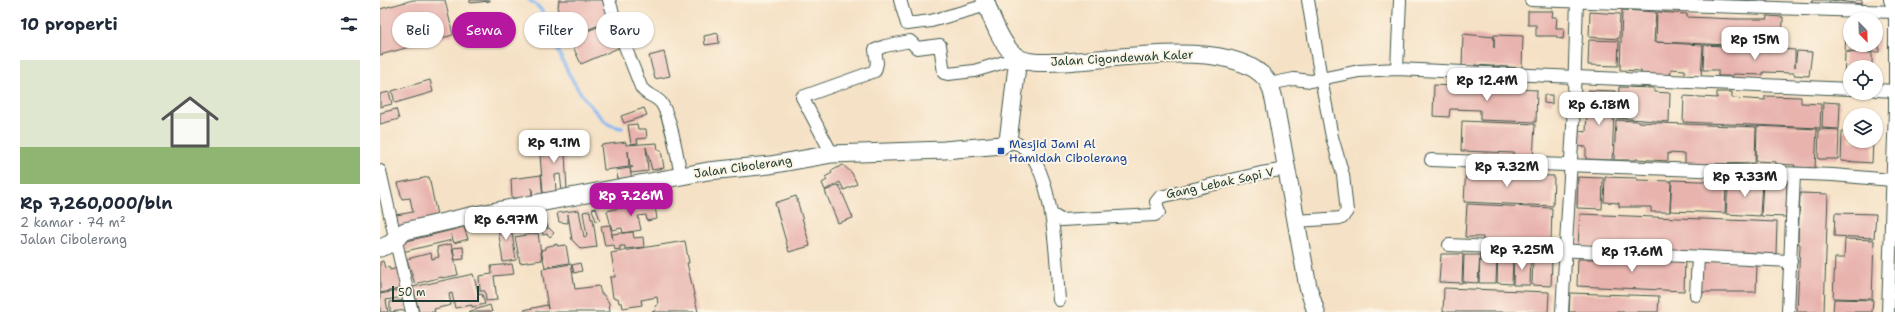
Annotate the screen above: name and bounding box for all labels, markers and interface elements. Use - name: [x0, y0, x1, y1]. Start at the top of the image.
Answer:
- chip: Beli: [392, 12, 444, 48]
- chip: Sewa: [452, 12, 516, 48]
- chip: Filter: [524, 12, 588, 48]
- chip: Baru: [596, 12, 654, 48]
- north arrow: [1843, 12, 1883, 52]
- map controls: [1843, 12, 1883, 148]
- text: 10 properti: [20, 13, 118, 35]
- icon: filters: [338, 13, 360, 35]
- pin: Rp 15M: [1722, 27, 1788, 61]
- text: Rp 15M: [1730, 31, 1780, 48]
- street label: Jalan Cigondewah Kaler: [1050, 46, 1194, 70]
- button: locate: [1843, 60, 1883, 100]
- pin: Rp 12.4M: [1446, 68, 1528, 102]
- text: Rp 12.4M: [1456, 72, 1518, 89]
- icon: home: [154, 86, 226, 158]
- pin: Rp 6.18M: [1558, 92, 1640, 126]
- text: Rp 6.18M: [1568, 96, 1630, 113]
- button: layers: [1843, 108, 1883, 148]
- pin: Rp 9.1M: [517, 130, 591, 164]
- text: Rp 9.1M: [528, 134, 580, 151]
- place label: Mesjid Jami Al Hamidah Cibolerang: [1009, 136, 1127, 166]
- marker: Mesjid Jami Al Hamidah Cibolerang: [996, 146, 1006, 156]
- street label: Jalan Cibolerang: [693, 152, 793, 182]
- pin: Rp 7.32M: [1466, 154, 1548, 188]
- text: Rp 7.32M: [1475, 158, 1539, 175]
- street label: Gang Lebak Sapi V: [1165, 164, 1275, 202]
- pin: Rp 7.33M: [1704, 164, 1786, 198]
- text: Rp 7.33M: [1713, 168, 1777, 185]
- pin: Rp 7.26M: [590, 183, 672, 217]
- text: Rp 7.26M: [599, 187, 663, 204]
- text: Rp 7,260,000/bln: [20, 192, 173, 214]
- pin: Rp 6.97M: [465, 207, 547, 241]
- text: Rp 6.97M: [474, 211, 538, 228]
- text: 2 kamar · 74 m²: [20, 214, 126, 231]
- text: Jalan Cibolerang: [20, 231, 127, 248]
- pin: Rp 7.25M: [1481, 237, 1563, 271]
- pin: Rp 17.6M: [1591, 239, 1673, 273]
- text: Rp 7.25M: [1490, 241, 1554, 258]
- text: Rp 17.6M: [1601, 243, 1663, 260]
- scale bar: [392, 284, 479, 303]
- text: 50 m: [398, 285, 426, 300]

